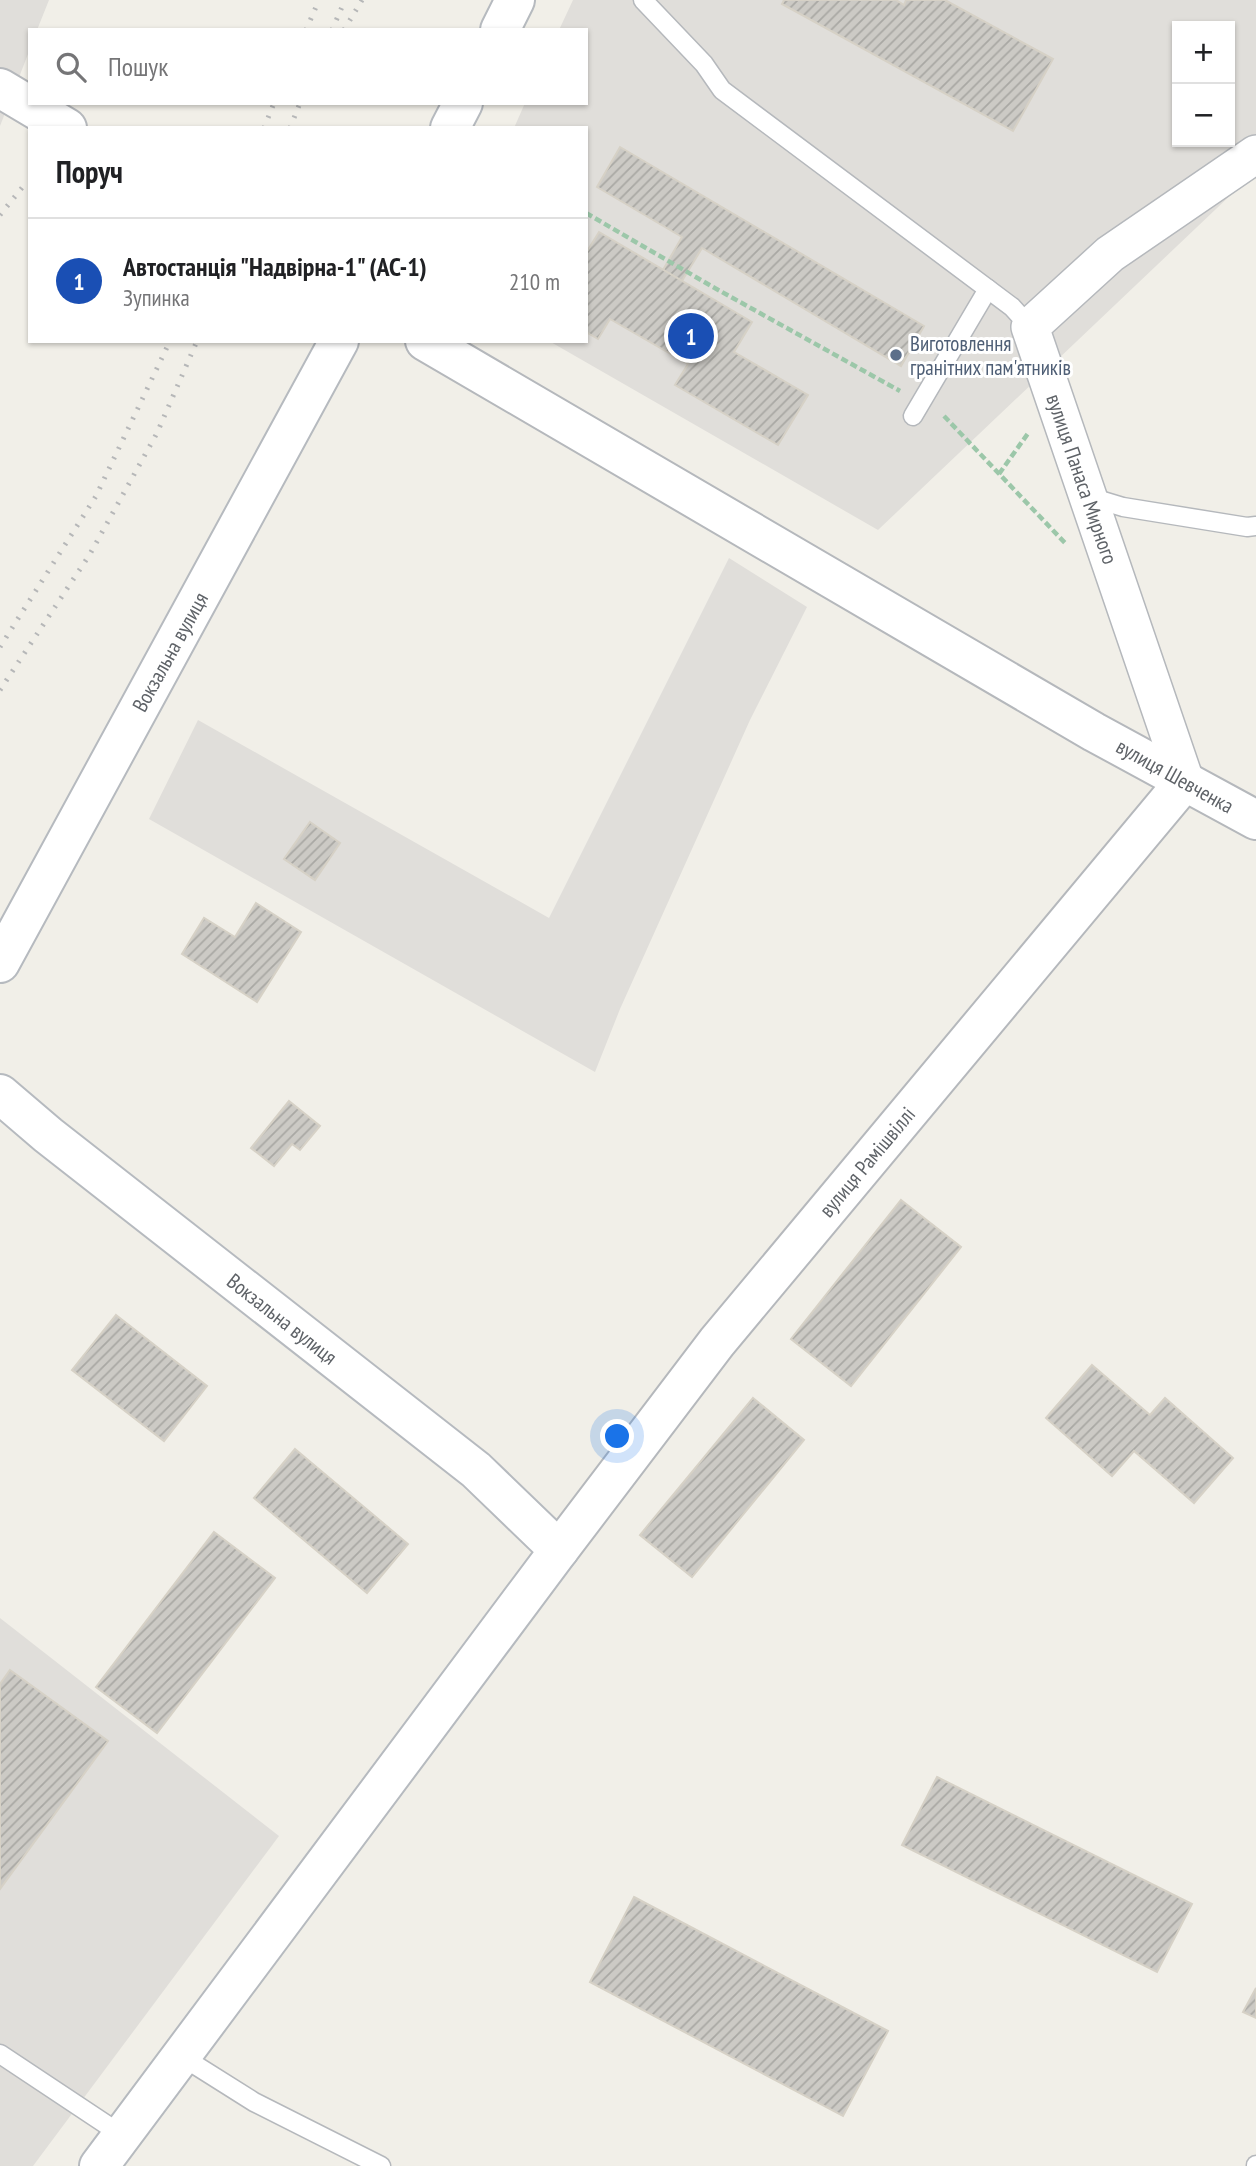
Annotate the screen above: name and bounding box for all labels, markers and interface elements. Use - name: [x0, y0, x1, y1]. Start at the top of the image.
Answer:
- map controls: [1172, 21, 1235, 147]
- button: +: [1172, 21, 1235, 84]
- search box: [28, 28, 588, 105]
- icon: search: [52, 48, 90, 86]
- text: Пошук: [108, 50, 168, 83]
- button: −: [1172, 84, 1235, 147]
- text: Поруч: [56, 152, 123, 191]
- text: Автостанція "Надвірна-1" (АС-1): [123, 250, 427, 283]
- text: 1: [74, 267, 85, 296]
- text: 210 m: [509, 267, 560, 296]
- text: Зупинка: [123, 283, 190, 312]
- pin: 1: [668, 310, 714, 362]
- place label: Виготовлення гранітних пам'ятників: [910, 330, 1071, 381]
- marker: Виготовлення гранітних пам'ятників: [888, 347, 904, 363]
- street label: вулиця Панаса Мирного: [1040, 390, 1124, 568]
- street label: Вокзальна вулиця: [126, 587, 214, 717]
- street label: вулиця Шевченка: [1112, 733, 1238, 819]
- street label: вулиця Рамішвіллі: [813, 1101, 921, 1223]
- street label: Вокзальна вулиця: [221, 1268, 343, 1370]
- your location: [600, 1419, 634, 1453]

